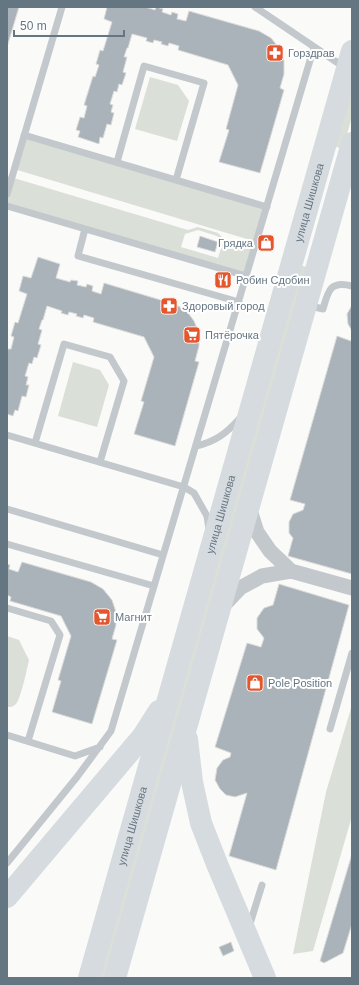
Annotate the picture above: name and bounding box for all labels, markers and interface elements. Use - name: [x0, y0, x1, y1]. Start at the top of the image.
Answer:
- scale bar: [14, 12, 124, 38]
- text: 50 m: [20, 19, 47, 33]
- pharmacy icon: Горздрав: [265, 43, 285, 63]
- place label: Горздрав: [288, 47, 335, 59]
- street label: улица Шишкова: [292, 161, 326, 243]
- shop icon: Грядка: [256, 233, 276, 253]
- place label: Грядка: [218, 237, 254, 249]
- restaurant icon: Робин Сдобин: [213, 270, 233, 290]
- place label: Робин Сдобин: [236, 274, 310, 286]
- pharmacy icon: Здоровый город: [159, 296, 179, 316]
- place label: Здоровый город: [182, 300, 265, 312]
- supermarket icon: Пятёрочка: [182, 325, 202, 345]
- place label: Пятёрочка: [205, 329, 260, 341]
- street label: улица Шишкова: [204, 473, 238, 555]
- supermarket icon: Магнит: [92, 607, 112, 627]
- place label: Магнит: [115, 611, 152, 623]
- shop icon: Pole Position: [245, 673, 265, 693]
- place label: Pole Position: [268, 677, 332, 689]
- street label: улица Шишкова: [115, 784, 149, 867]

